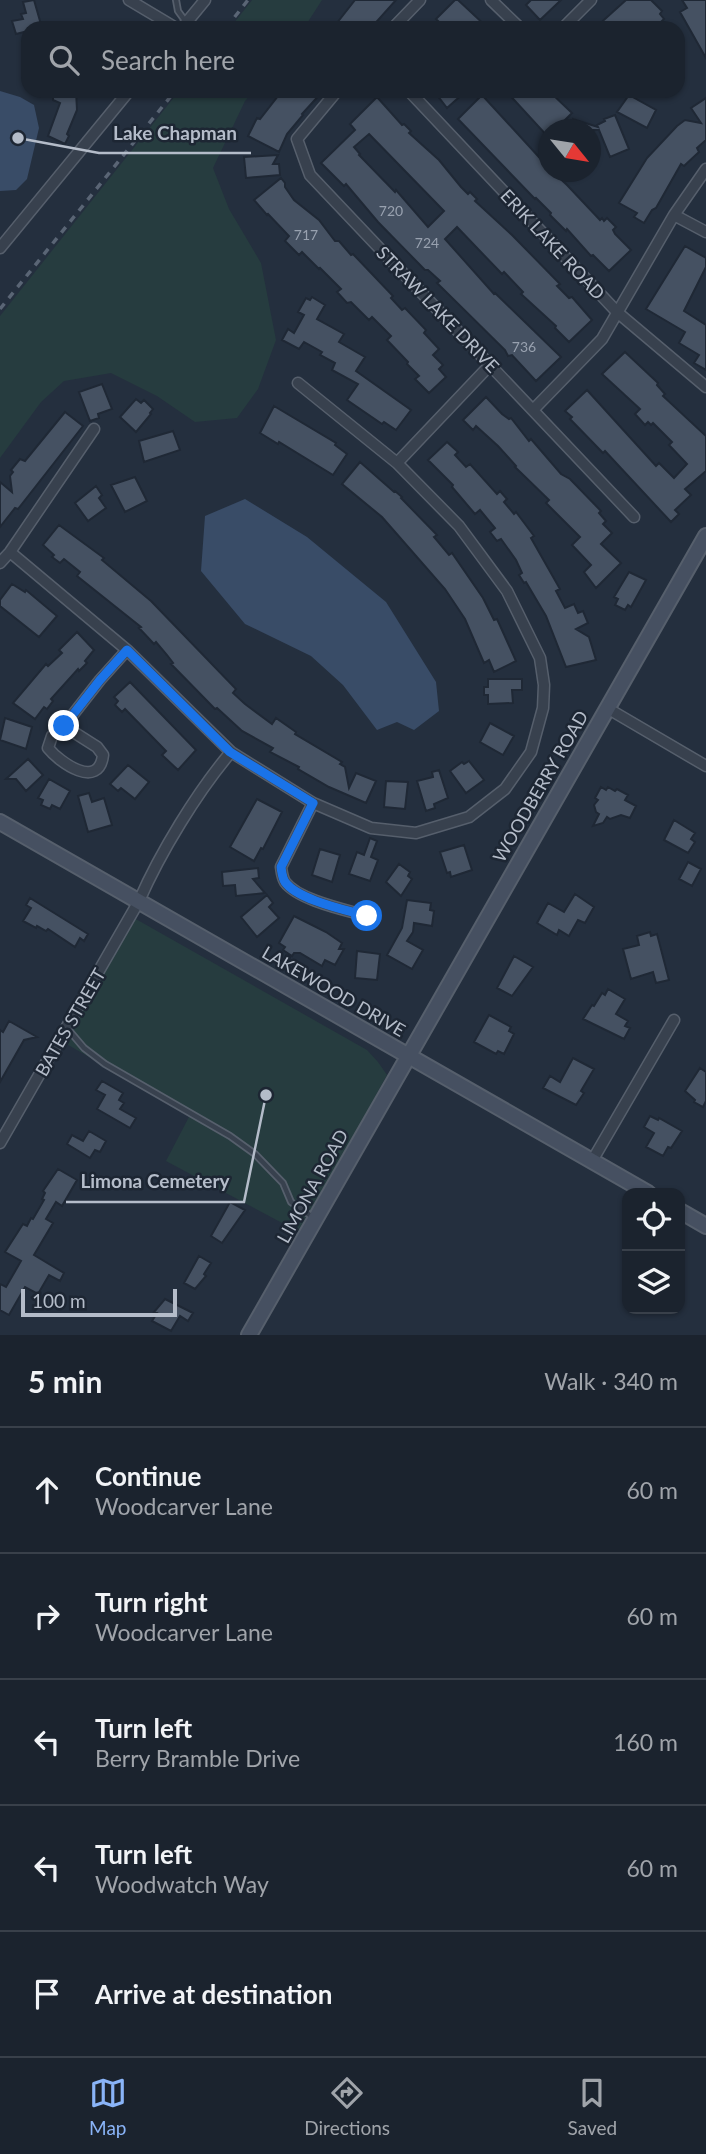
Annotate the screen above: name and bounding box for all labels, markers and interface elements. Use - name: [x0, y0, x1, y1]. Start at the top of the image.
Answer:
- search box: [21, 21, 685, 98]
- icon: search: [45, 41, 83, 79]
- text: Search here: [101, 44, 235, 76]
- callout: Lake Chapman: [99, 113, 251, 153]
- north arrow: [538, 119, 601, 182]
- text: Lake Chapman: [113, 121, 237, 144]
- street label: ERIK LAKE ROAD: [496, 184, 610, 304]
- house number: 720: [379, 202, 403, 219]
- house number: 717: [294, 226, 318, 243]
- house number: 724: [415, 234, 439, 251]
- street label: STRAW LAKE DRIVE: [372, 241, 504, 377]
- house number: 736: [512, 338, 536, 355]
- street label: WOODBERRY ROAD: [488, 706, 592, 866]
- route end: [48, 710, 79, 741]
- route start: [351, 900, 382, 931]
- street label: LAKEWOOD DRIVE: [258, 941, 410, 1041]
- street label: BATES STREET: [30, 964, 110, 1080]
- street label: LIMONA ROAD: [272, 1125, 352, 1247]
- callout: Limona Cemetery: [66, 1162, 244, 1202]
- text: Limona Cemetery: [80, 1169, 231, 1192]
- map controls: [622, 1188, 685, 1314]
- button: locate: [622, 1188, 685, 1251]
- button: layers: [622, 1251, 685, 1314]
- scale bar: [21, 1286, 177, 1318]
- text: 100 m: [32, 1289, 86, 1312]
- text: 5 min: [28, 1363, 102, 1399]
- text: Walk · 340 m: [544, 1367, 678, 1395]
- text: Continue: [95, 1460, 201, 1492]
- icon: ahead: [28, 1471, 66, 1509]
- text: 60 m: [627, 1476, 678, 1504]
- text: Woodcarver Lane: [95, 1492, 273, 1520]
- text: Turn right: [95, 1586, 208, 1618]
- icon: right: [28, 1597, 66, 1635]
- text: 60 m: [627, 1602, 678, 1630]
- text: Woodcarver Lane: [95, 1618, 273, 1646]
- text: Turn left: [95, 1712, 192, 1744]
- icon: left: [28, 1723, 66, 1761]
- text: 160 m: [613, 1728, 678, 1756]
- text: Berry Bramble Drive: [95, 1744, 300, 1772]
- text: Turn left: [95, 1838, 192, 1870]
- icon: left: [28, 1849, 66, 1887]
- text: 60 m: [627, 1854, 678, 1882]
- text: Woodwatch Way: [95, 1870, 269, 1898]
- icon: arrive: [28, 1975, 66, 2013]
- text: Arrive at destination: [95, 1978, 332, 2010]
- tab: Map: [89, 2074, 127, 2139]
- tab: Directions: [304, 2074, 390, 2139]
- tab: Saved: [568, 2074, 617, 2139]

